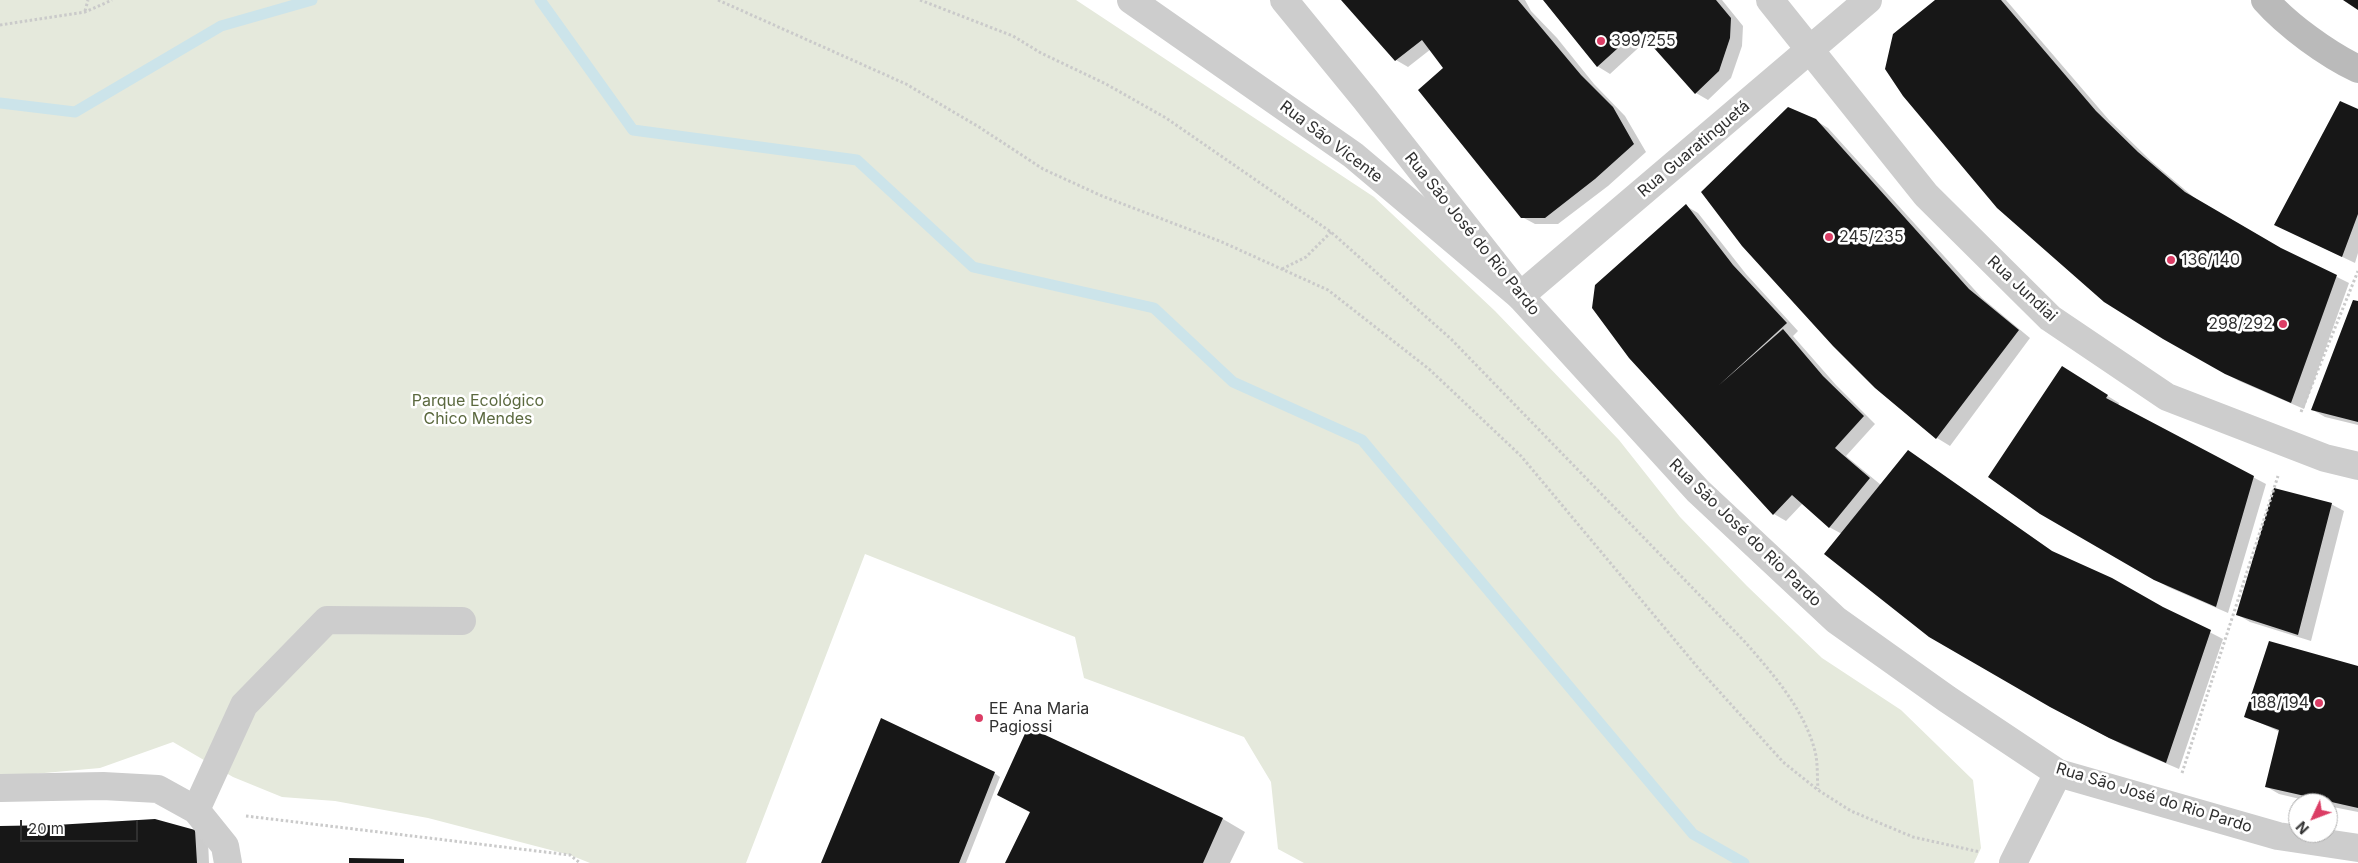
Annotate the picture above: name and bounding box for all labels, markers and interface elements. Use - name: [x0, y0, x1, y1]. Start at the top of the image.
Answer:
- place label: 399/255: [1611, 31, 1676, 51]
- marker: 399/255: [1595, 35, 1607, 47]
- street label: Rua São Vicente: [1276, 97, 1386, 187]
- street label: Rua Guaratinguetá: [1634, 97, 1754, 201]
- street label: Rua São José do Rio Pardo: [1400, 149, 1544, 319]
- place label: 245/235: [1839, 227, 1904, 247]
- marker: 245/235: [1823, 231, 1835, 243]
- place label: 136/140: [2181, 250, 2240, 270]
- street label: Rua Jundiai: [1983, 252, 2061, 326]
- marker: 136/140: [2165, 254, 2177, 266]
- place label: 298/292: [2208, 314, 2273, 334]
- marker: 298/292: [2277, 318, 2289, 330]
- park label: Parque Ecológico Chico Mendes: [412, 391, 544, 429]
- street label: Rua São José do Rio Pardo: [1665, 455, 1825, 611]
- place label: 188/194: [2250, 693, 2309, 713]
- marker: 188/194: [2313, 697, 2325, 709]
- place label: EE Ana Maria Pagiossi: [989, 699, 1089, 737]
- marker: EE Ana Maria Pagiossi: [973, 712, 985, 724]
- street label: Rua São José do Rio Pardo: [2054, 759, 2254, 837]
- north arrow: [2288, 793, 2338, 843]
- scale bar: [22, 810, 140, 842]
- text: N: [2293, 818, 2312, 838]
- text: 20 m: [28, 819, 64, 838]

